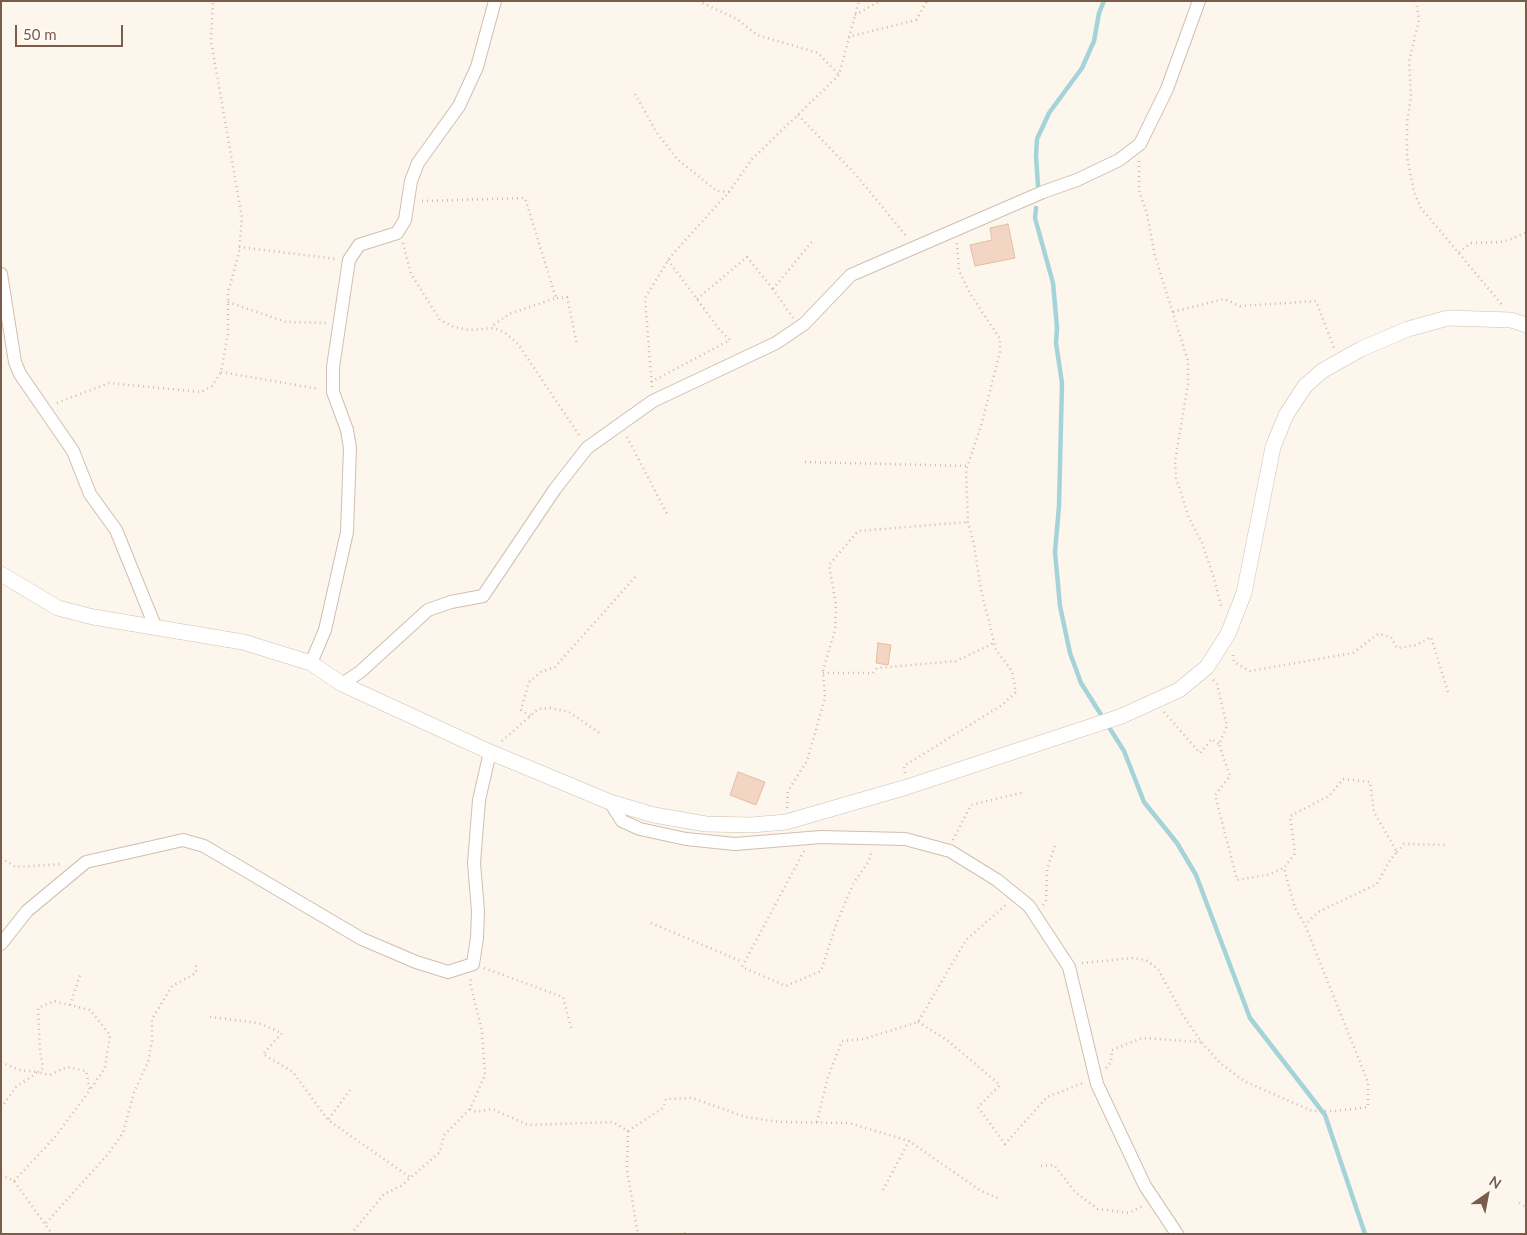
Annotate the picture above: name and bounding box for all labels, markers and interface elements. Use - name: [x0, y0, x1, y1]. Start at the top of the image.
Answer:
- scale bar: [18, 15, 125, 47]
- text: 50 m: [23, 25, 57, 43]
- north arrow: [1462, 1170, 1512, 1220]
- text: N: [1486, 1172, 1505, 1192]

